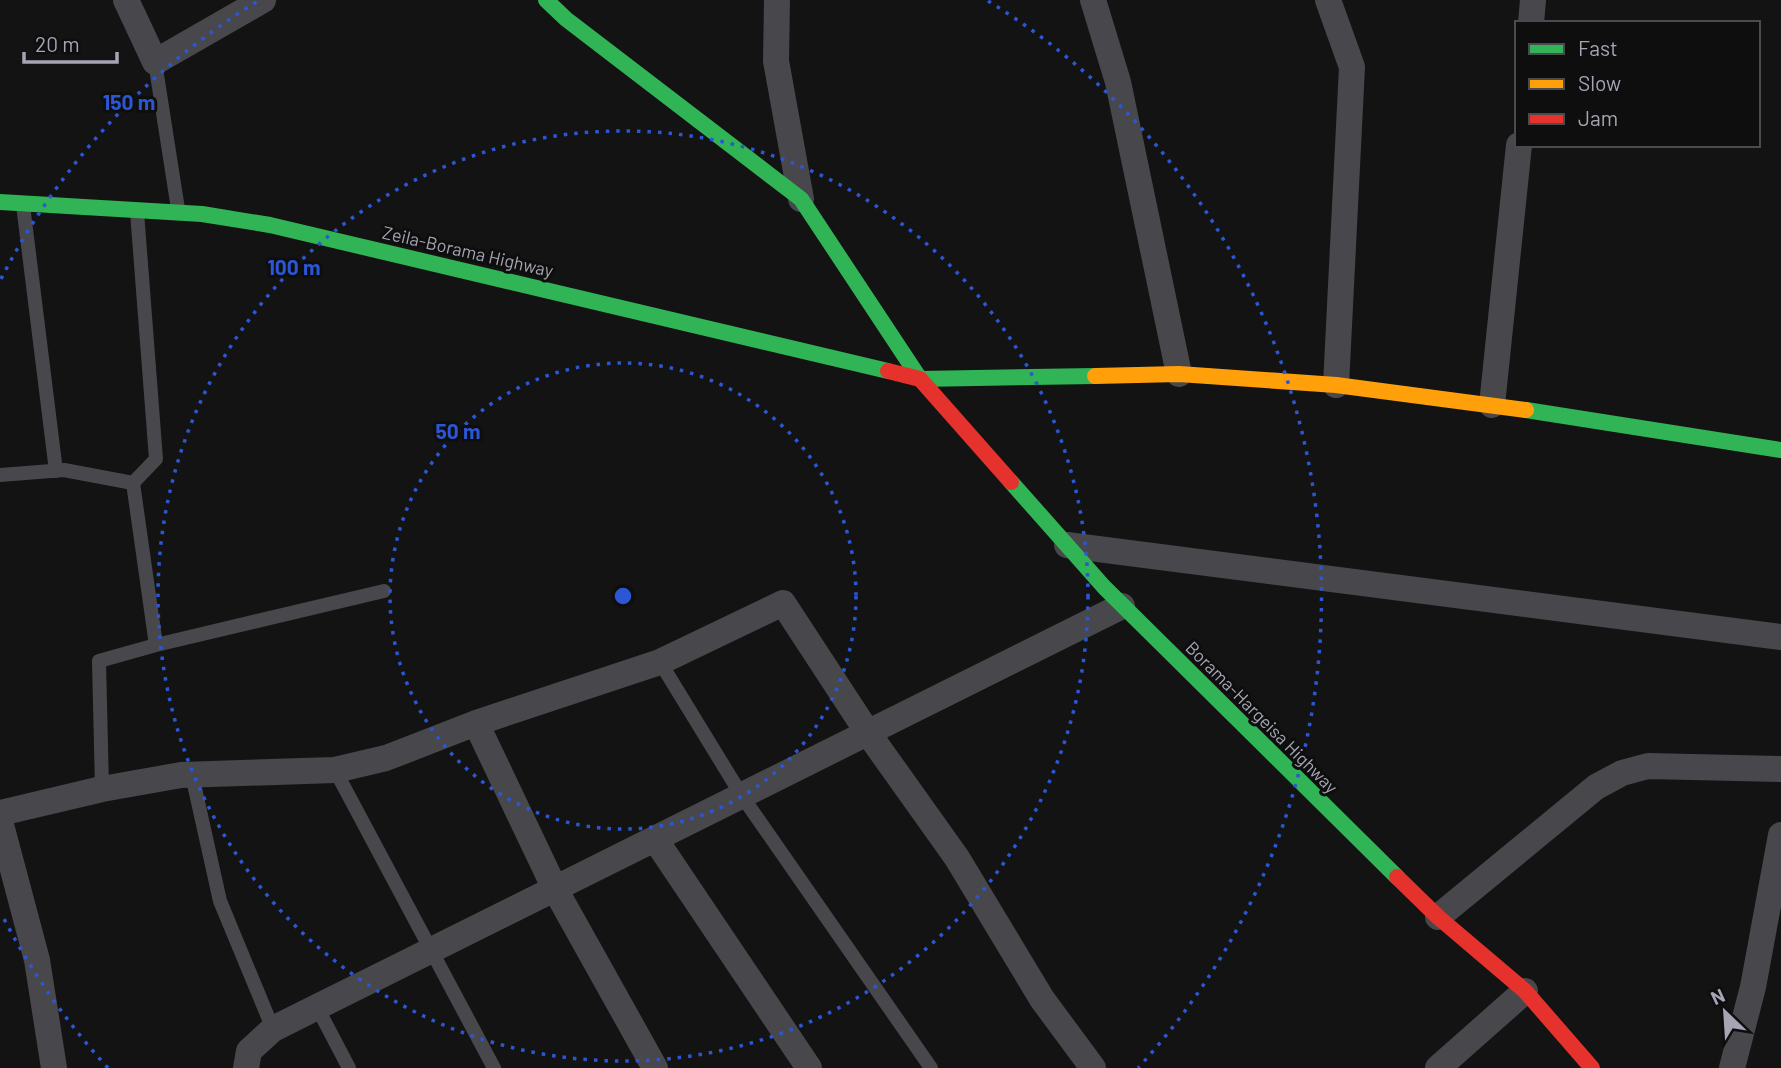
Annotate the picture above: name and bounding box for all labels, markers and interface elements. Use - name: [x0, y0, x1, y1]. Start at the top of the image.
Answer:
- scale bar: [24, 21, 117, 65]
- legend: [1515, 21, 1760, 147]
- text: 20 m: [35, 31, 80, 56]
- text: Fast: [1578, 35, 1618, 60]
- text: Slow: [1578, 70, 1621, 95]
- text: 150 m: [103, 89, 155, 114]
- text: Jam: [1578, 105, 1618, 130]
- street label: Zeila-Borama Highway: [380, 221, 556, 281]
- text: 100 m: [267, 254, 321, 279]
- text: 50 m: [435, 418, 481, 443]
- centre of rings: [611, 584, 635, 608]
- street label: Borama-Hargeisa Highway: [1181, 636, 1343, 798]
- north arrow: [1690, 977, 1760, 1047]
- text: N: [1707, 983, 1728, 1009]

